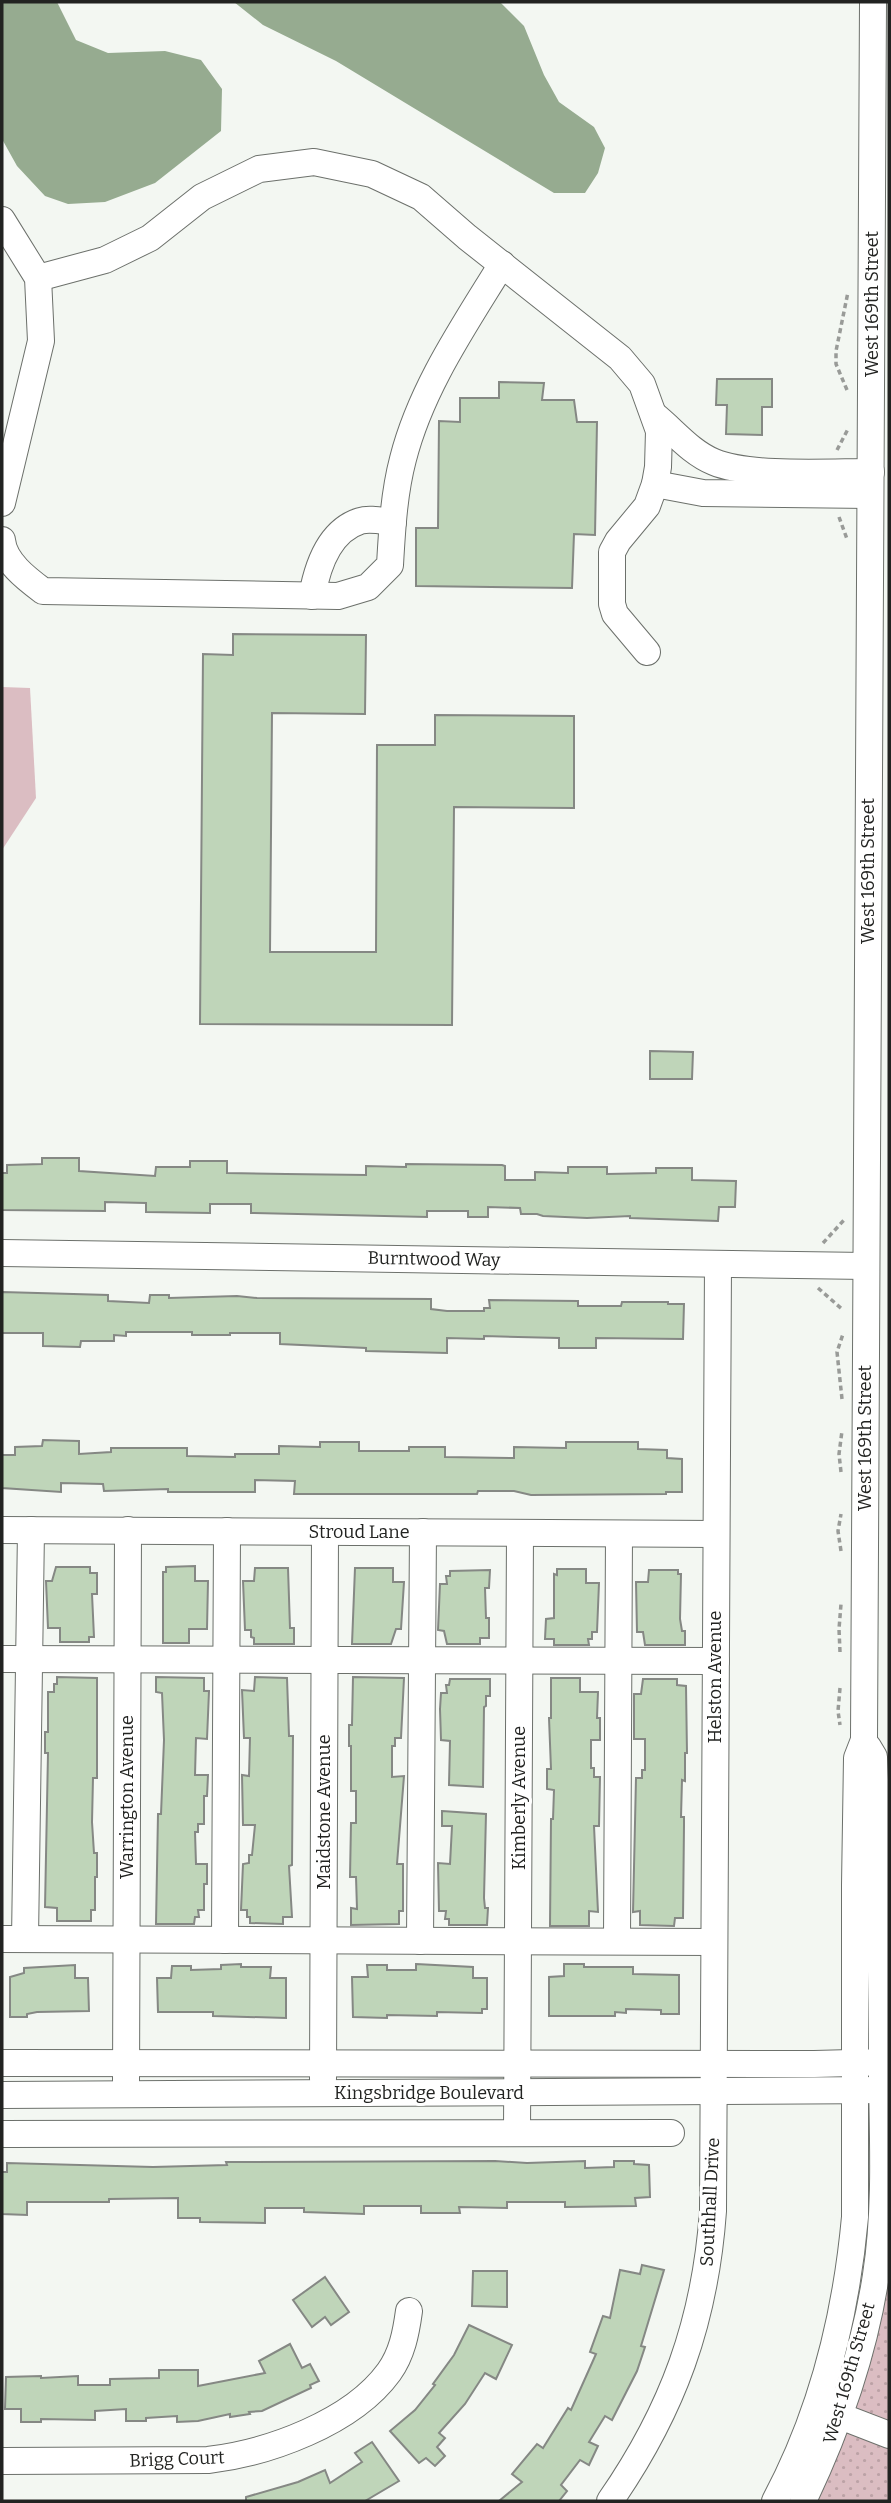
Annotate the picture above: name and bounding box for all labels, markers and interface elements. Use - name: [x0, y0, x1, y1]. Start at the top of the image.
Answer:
- street label: West 169th Street: [861, 230, 883, 377]
- street label: West 169th Street: [857, 797, 879, 944]
- street label: Burntwood Way: [367, 1247, 501, 1271]
- street label: West 169th Street: [854, 1364, 876, 1511]
- street label: Stroud Lane: [308, 1521, 410, 1543]
- street label: Helston Avenue: [704, 1611, 726, 1743]
- street label: Warrington Avenue: [116, 1715, 138, 1879]
- street label: Kimberly Avenue: [508, 1726, 530, 1870]
- street label: Maidstone Avenue: [313, 1735, 335, 1889]
- street label: Kingsbridge Boulevard: [334, 2082, 524, 2104]
- street label: Southhall Drive: [696, 2137, 724, 2267]
- street label: West 169th Street: [818, 2299, 880, 2446]
- street label: Brigg Court: [129, 2446, 225, 2472]

